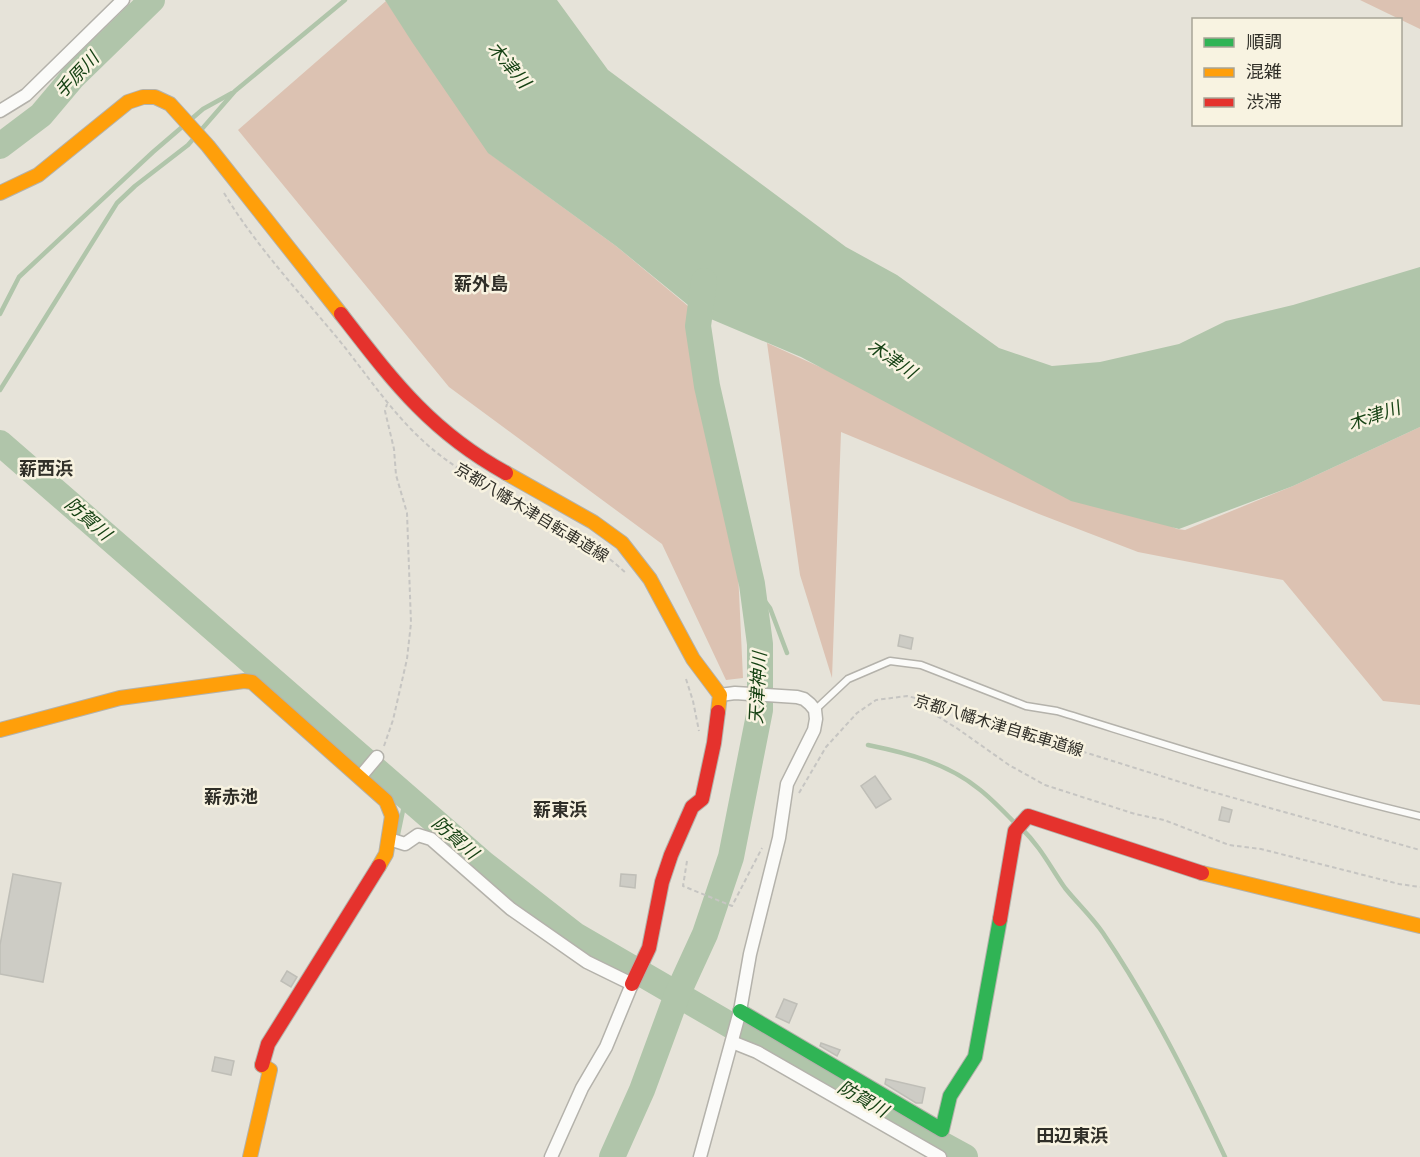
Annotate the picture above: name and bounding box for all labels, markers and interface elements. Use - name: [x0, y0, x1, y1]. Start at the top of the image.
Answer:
- legend: [1192, 18, 1402, 126]
- text: 順調: [1246, 31, 1282, 53]
- water label: 木津川: [483, 37, 536, 94]
- water label: 手原川: [51, 46, 105, 102]
- text: 混雑: [1246, 61, 1282, 83]
- text: 渋滞: [1246, 91, 1282, 113]
- district label: 薪外島: [454, 273, 508, 295]
- water label: 木津川: [863, 335, 922, 384]
- water label: 木津川: [1345, 396, 1405, 435]
- district label: 薪西浜: [19, 458, 73, 480]
- street label: 京都八幡木津自転車道線: [451, 459, 612, 566]
- water label: 防賀川: [60, 493, 117, 546]
- water label: 天津神川: [745, 649, 771, 725]
- street label: 京都八幡木津自転車道線: [912, 691, 1086, 760]
- district label: 薪赤池: [204, 786, 258, 808]
- district label: 薪東浜: [533, 799, 587, 821]
- water label: 防賀川: [427, 812, 484, 865]
- water label: 防賀川: [834, 1076, 894, 1123]
- district label: 田辺東浜: [1036, 1125, 1108, 1147]

